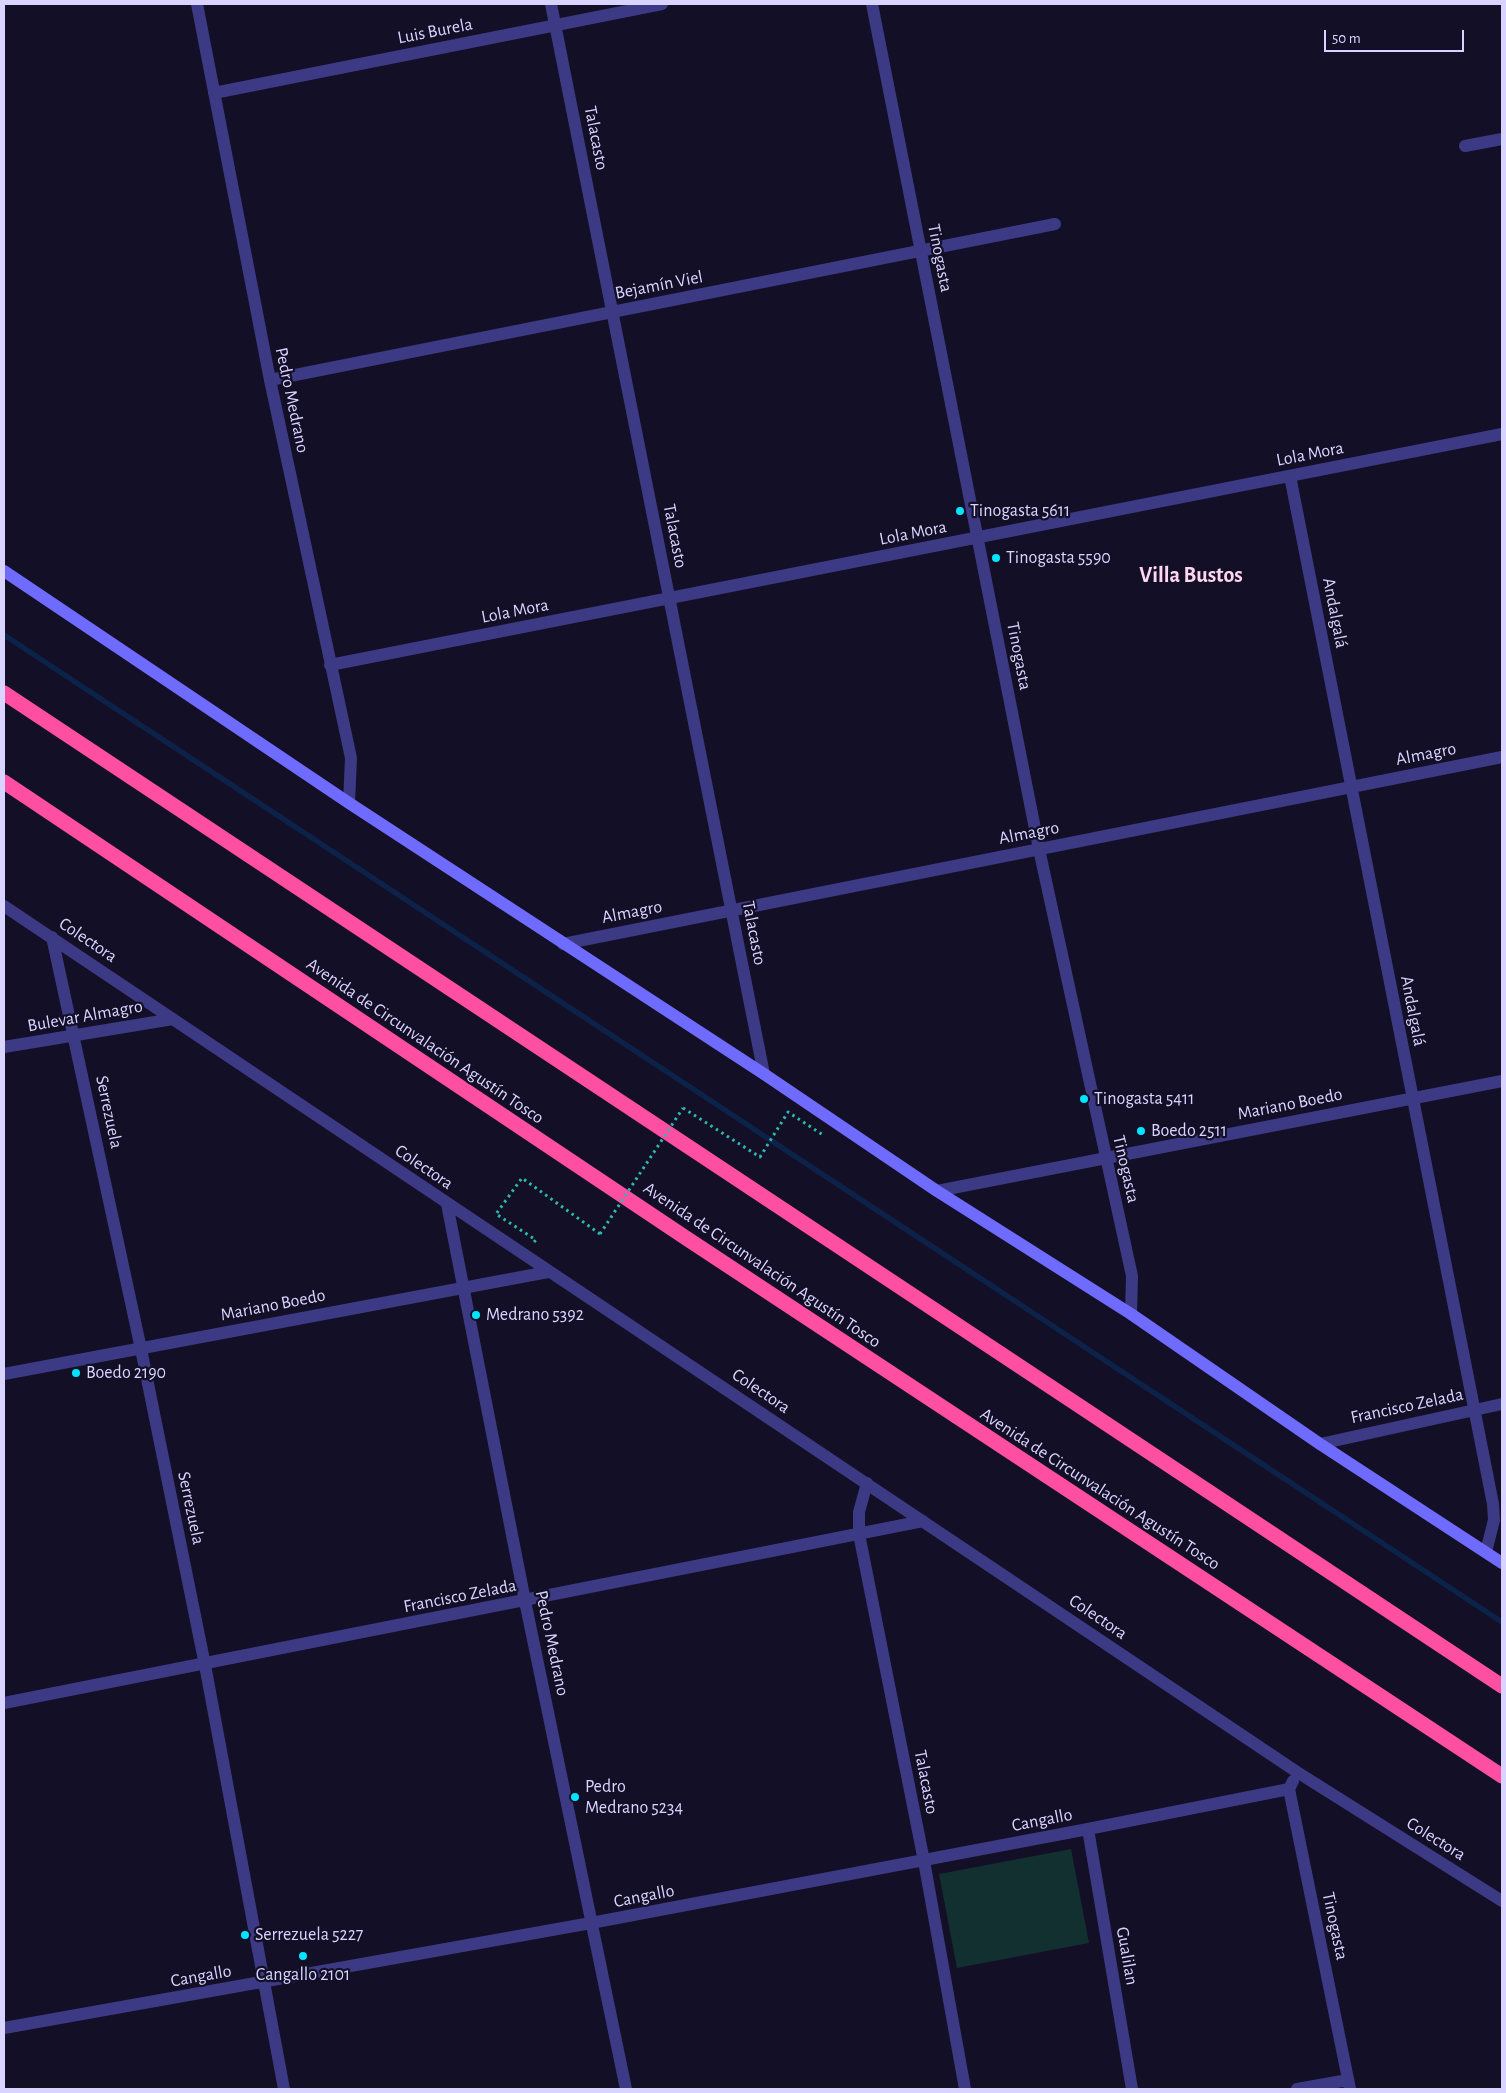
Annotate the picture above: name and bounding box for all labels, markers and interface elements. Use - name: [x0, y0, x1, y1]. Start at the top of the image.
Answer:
- street label: Luis Burela: [396, 13, 474, 49]
- scale bar: [1326, 20, 1466, 52]
- text: 50 m: [1332, 31, 1361, 46]
- street label: Talacasto: [579, 104, 613, 172]
- street label: Tinogasta: [923, 222, 957, 294]
- street label: Bejamín Viel: [613, 266, 705, 304]
- street label: Pedro Medrano: [270, 345, 314, 455]
- street label: Lola Mora: [1274, 437, 1346, 471]
- place label: Tinogasta 5611: [970, 500, 1070, 522]
- street label: Talacasto: [658, 502, 692, 570]
- marker: Tinogasta 5611: [954, 505, 966, 517]
- street label: Lola Mora: [877, 516, 949, 550]
- place label: Tinogasta 5590: [1006, 547, 1111, 569]
- marker: Tinogasta 5590: [990, 552, 1002, 564]
- district label: Villa Bustos: [1139, 562, 1243, 588]
- street label: Andalgalá: [1318, 576, 1352, 650]
- street label: Lola Mora: [479, 594, 551, 628]
- street label: Tinogasta: [1002, 620, 1036, 692]
- street label: Almagro: [1394, 738, 1458, 770]
- street label: Almagro: [997, 817, 1061, 849]
- street label: Almagro: [600, 896, 664, 928]
- street label: Talacasto: [737, 899, 771, 967]
- street label: Colectora: [55, 913, 121, 967]
- street label: Avenida de Circunvalación Agustín Tosco: [302, 953, 548, 1129]
- street label: Andalgalá: [1396, 974, 1430, 1048]
- street label: Bulevar Almagro: [26, 995, 144, 1037]
- street label: Serrezuela: [91, 1074, 127, 1150]
- street label: Mariano Boedo: [1236, 1083, 1344, 1125]
- place label: Tinogasta 5411: [1094, 1088, 1194, 1110]
- marker: Tinogasta 5411: [1078, 1093, 1090, 1105]
- place label: Boedo 2511: [1151, 1120, 1227, 1142]
- marker: Boedo 2511: [1135, 1125, 1147, 1137]
- street label: Tinogasta: [1108, 1133, 1144, 1205]
- street label: Colectora: [391, 1140, 457, 1194]
- street label: Avenida de Circunvalación Agustín Tosco: [639, 1177, 885, 1353]
- street label: Mariano Boedo: [219, 1284, 327, 1326]
- place label: Medrano 5392: [486, 1304, 584, 1326]
- marker: Medrano 5392: [470, 1309, 482, 1321]
- place label: Boedo 2190: [86, 1362, 166, 1384]
- street label: Colectora: [728, 1364, 794, 1418]
- marker: Boedo 2190: [70, 1367, 82, 1379]
- street label: Francisco Zelada: [1349, 1384, 1465, 1428]
- street label: Avenida de Circunvalación Agustín Tosco: [976, 1403, 1224, 1575]
- street label: Serrezuela: [173, 1470, 209, 1546]
- street label: Francisco Zelada: [402, 1574, 518, 1618]
- street label: Pedro Medrano: [530, 1588, 574, 1698]
- street label: Colectora: [1065, 1590, 1131, 1644]
- street label: Talacasto: [909, 1748, 943, 1816]
- place label: Pedro Medrano 5234: [585, 1776, 683, 1818]
- marker: Pedro Medrano 5234: [569, 1791, 581, 1803]
- street label: Cangallo: [1010, 1804, 1074, 1836]
- street label: Colectora: [1402, 1812, 1470, 1866]
- street label: Cangallo: [612, 1880, 676, 1912]
- street label: Tinogasta: [1317, 1890, 1353, 1962]
- place label: Serrezuela 5227: [255, 1924, 363, 1946]
- street label: Gualilan: [1111, 1925, 1143, 1987]
- marker: Serrezuela 5227: [239, 1929, 251, 1941]
- marker: Cangallo 2101: [297, 1950, 309, 1962]
- street label: Cangallo: [169, 1960, 233, 1992]
- place label: Cangallo 2101: [256, 1964, 350, 1986]

